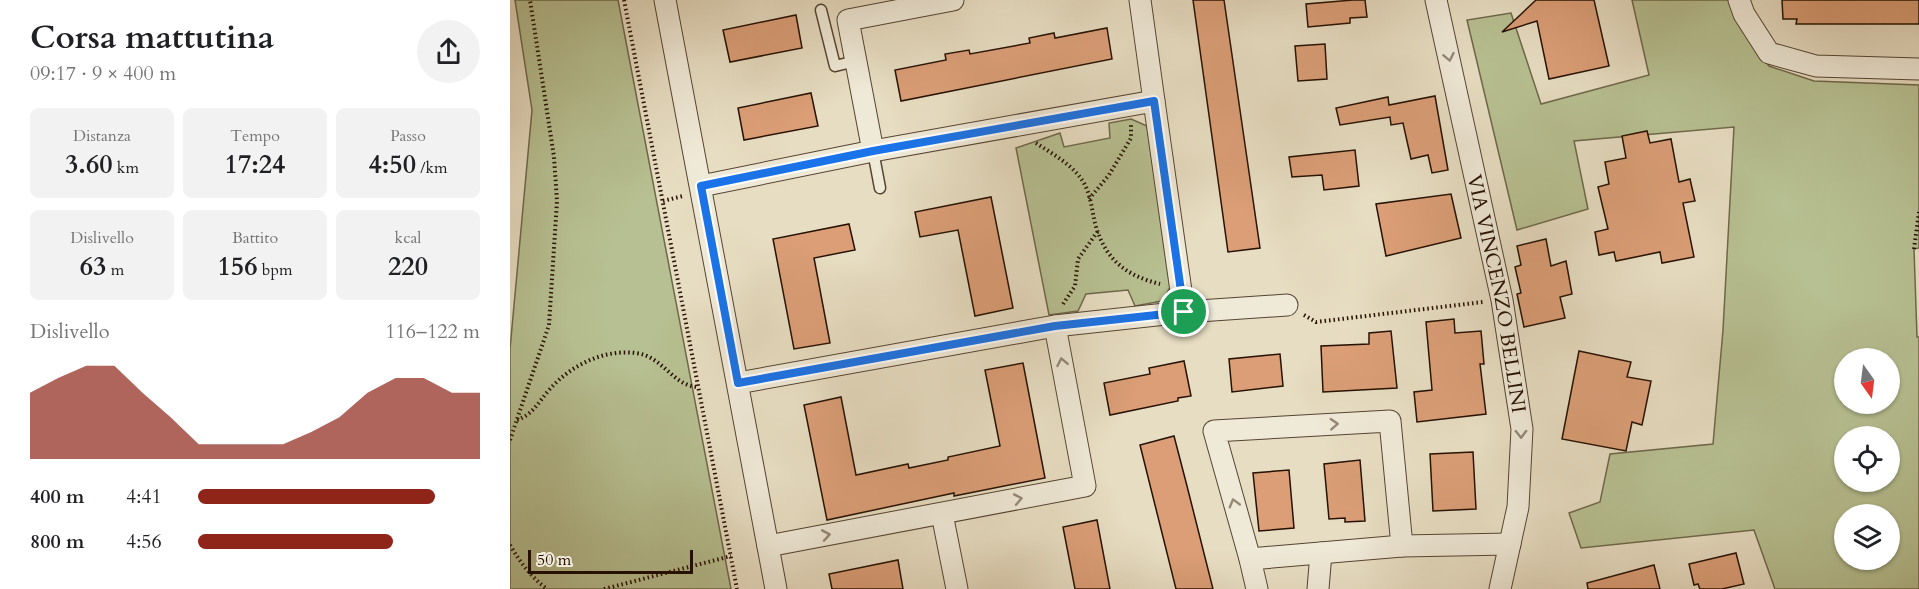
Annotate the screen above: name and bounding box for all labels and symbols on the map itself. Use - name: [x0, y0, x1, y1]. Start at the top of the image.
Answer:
- one-way arrow: [1441, 52, 1454, 62]
- street label: VIA VINCENZO BELLINI: [1461, 172, 1532, 415]
- pin: [1158, 286, 1209, 337]
- north arrow: [1834, 348, 1900, 414]
- one-way arrow: [1056, 358, 1069, 368]
- one-way arrow: [1329, 418, 1338, 431]
- one-way arrow: [1515, 429, 1527, 438]
- one-way arrow: [1012, 493, 1022, 506]
- one-way arrow: [1229, 498, 1241, 509]
- one-way arrow: [821, 529, 831, 542]
- scale bar: [528, 547, 693, 574]

